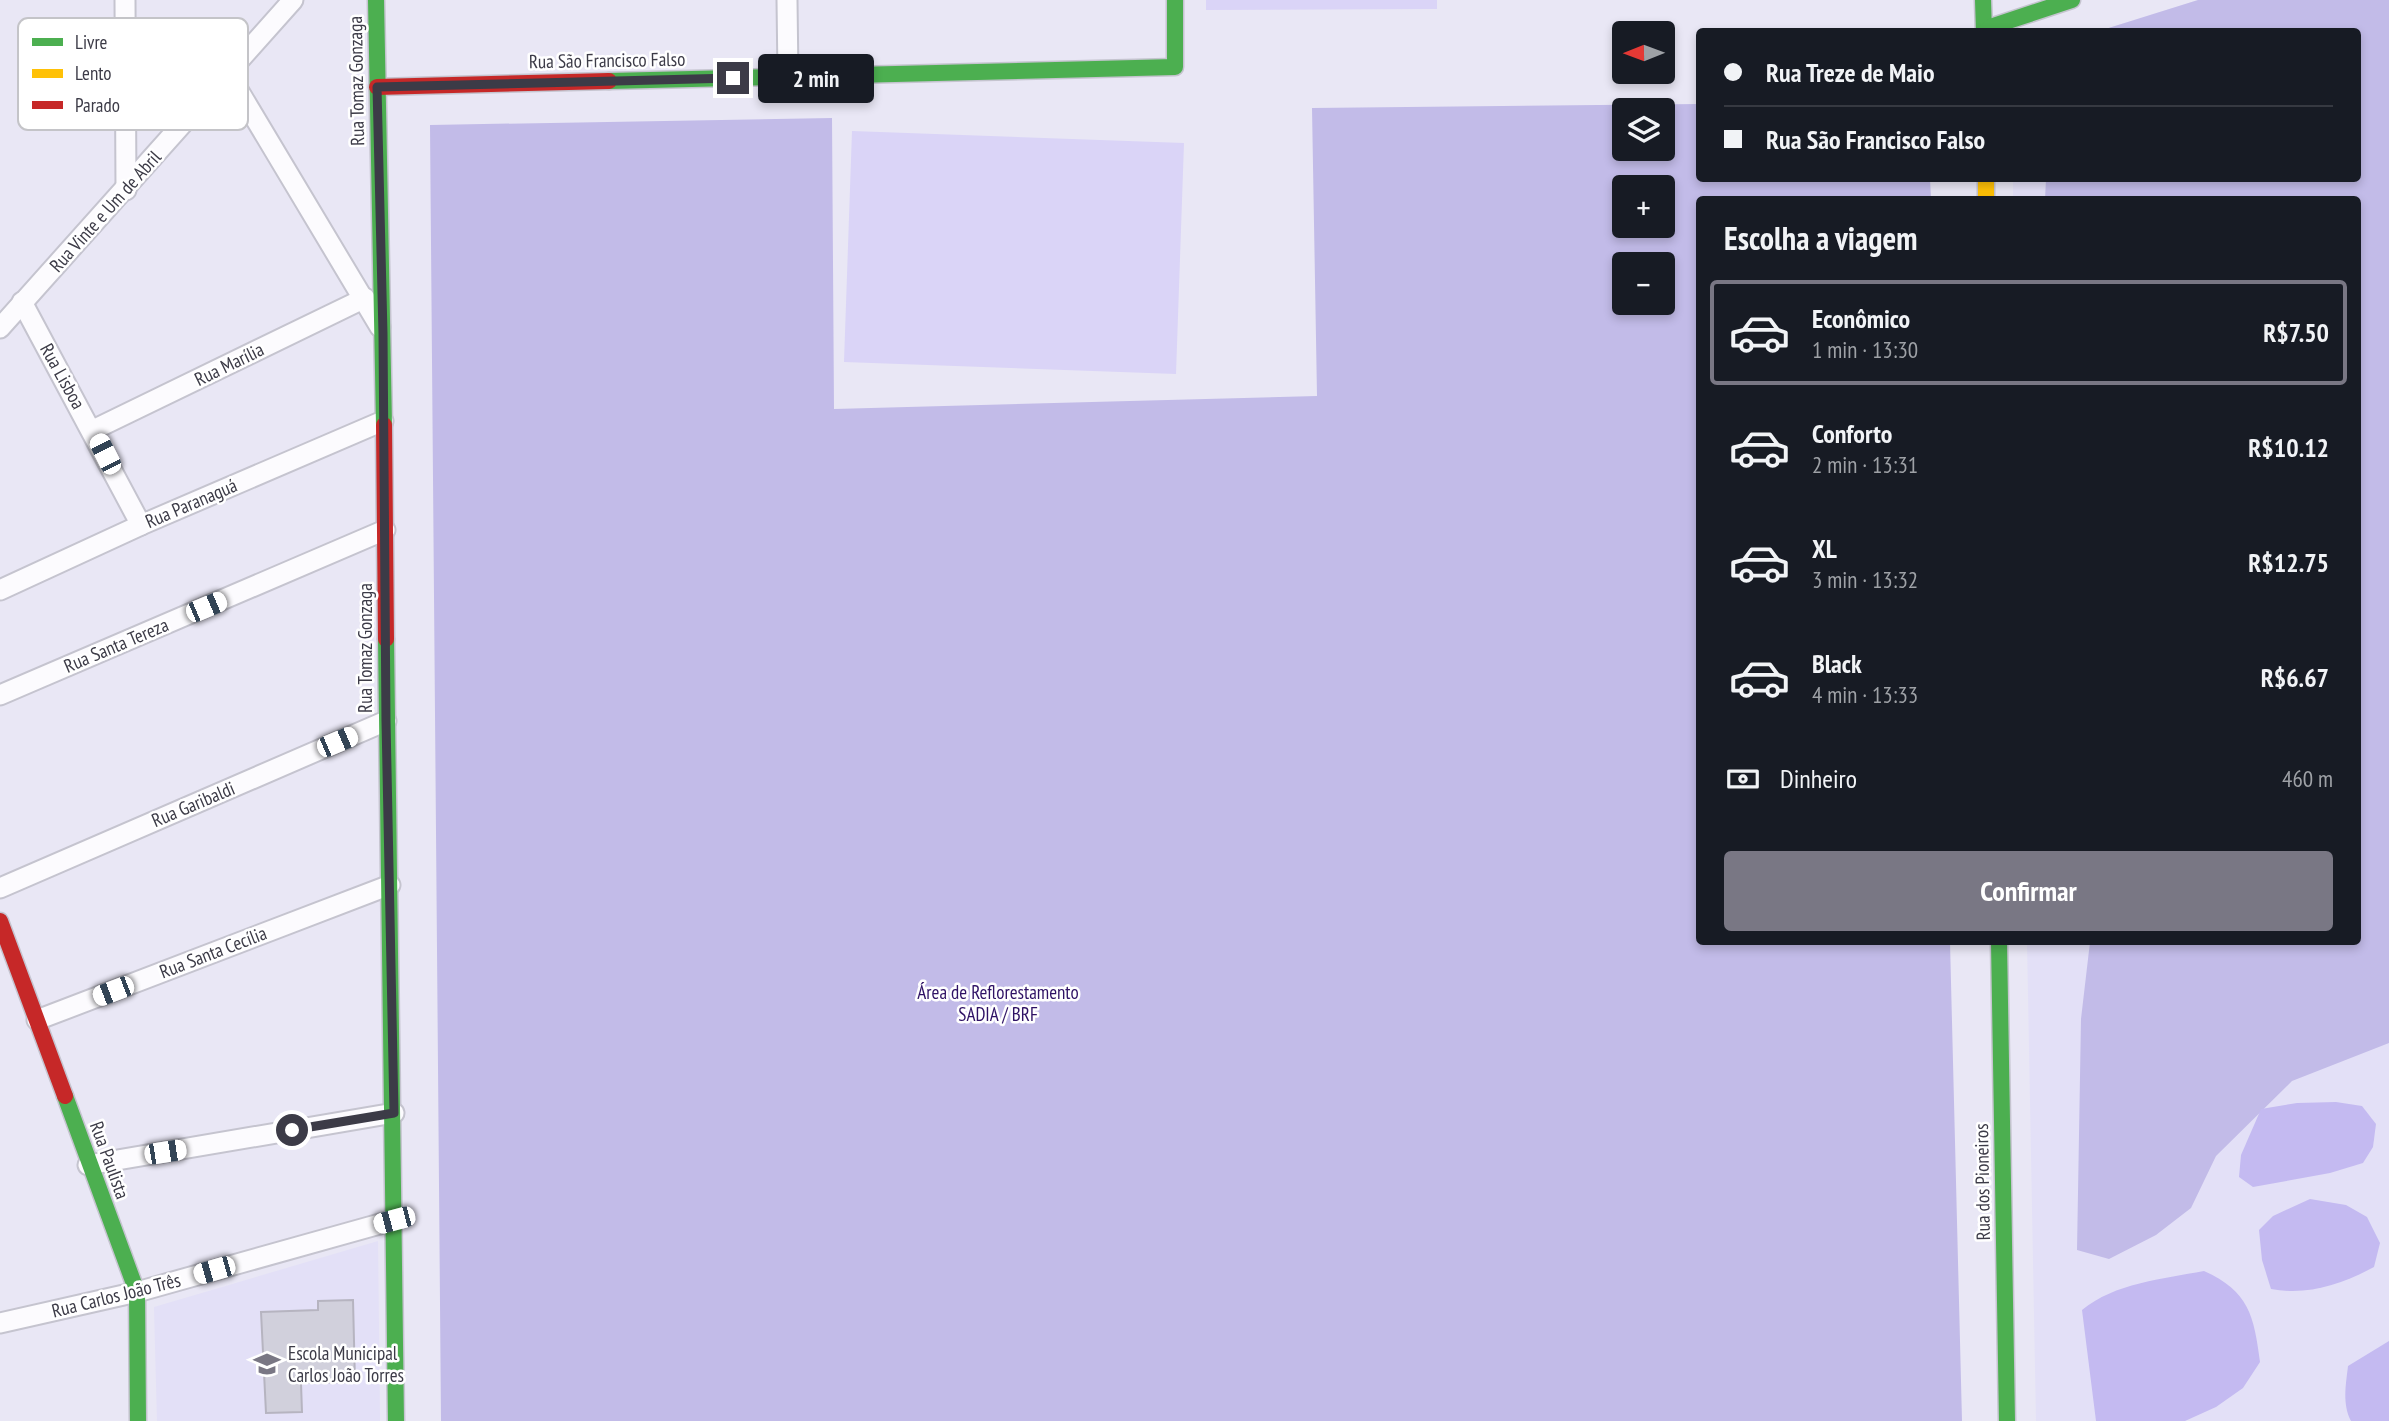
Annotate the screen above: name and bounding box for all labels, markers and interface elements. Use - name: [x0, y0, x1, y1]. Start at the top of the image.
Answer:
- street label: Rua Tomaz Gonzaga: [343, 16, 369, 146]
- legend: [18, 18, 248, 130]
- north arrow: [1612, 21, 1675, 84]
- map controls: [1612, 21, 1675, 315]
- text: Livre: [75, 30, 108, 54]
- street label: Rua São Francisco Falso: [529, 47, 685, 73]
- callout: 2 min: [758, 54, 873, 102]
- text: Rua Treze de Maio: [1766, 56, 1934, 89]
- text: Lento: [75, 61, 112, 85]
- route end: [717, 62, 749, 94]
- text: 2 min: [793, 64, 839, 93]
- text: Parado: [75, 93, 120, 117]
- button: layers: [1612, 98, 1675, 161]
- text: Rua São Francisco Falso: [1766, 123, 1985, 156]
- street label: Rua Vinte e Um de Abril: [44, 145, 166, 277]
- button: +: [1612, 175, 1675, 238]
- text: Escolha a viagem: [1724, 217, 1917, 259]
- button: −: [1612, 252, 1675, 315]
- icon: car: [1728, 301, 1791, 364]
- text: Econômico: [1812, 302, 1910, 335]
- text: R$7.50: [2263, 316, 2329, 349]
- text: 1 min · 13:30: [1812, 335, 1918, 364]
- street label: Rua Marília: [190, 337, 268, 391]
- street label: Rua Lisboa: [35, 339, 91, 413]
- icon: car: [1728, 416, 1791, 479]
- text: Conforto: [1812, 417, 1892, 450]
- car: [87, 431, 124, 477]
- text: R$10.12: [2248, 431, 2329, 464]
- text: 2 min · 13:31: [1812, 450, 1918, 479]
- street label: Rua Paranaguá: [141, 473, 241, 533]
- icon: car: [1728, 531, 1791, 594]
- text: XL: [1812, 532, 1837, 565]
- text: R$12.75: [2248, 546, 2329, 579]
- text: 3 min · 13:32: [1812, 565, 1918, 594]
- street label: Rua Tomaz Gonzaga: [353, 583, 377, 713]
- car: [183, 589, 230, 625]
- street label: Rua Santa Tereza: [60, 612, 172, 678]
- icon: car: [1728, 646, 1791, 709]
- text: Black: [1812, 647, 1862, 680]
- text: R$6.67: [2261, 661, 2329, 694]
- text: 4 min · 13:33: [1812, 680, 1918, 709]
- car: [314, 724, 361, 760]
- icon: cash: [1724, 760, 1762, 798]
- text: Dinheiro: [1780, 762, 1857, 795]
- text: 460 m: [2282, 764, 2333, 793]
- street label: Rua Garibaldi: [148, 776, 238, 832]
- button: Confirmar: [1724, 851, 2333, 931]
- street label: Rua Santa Cecília: [156, 921, 270, 983]
- car: [90, 974, 137, 1008]
- park label: Área de Reflorestamento SADIA / BRF: [917, 980, 1079, 1026]
- route start: [276, 1114, 308, 1146]
- street label: Rua Paulista: [85, 1118, 135, 1202]
- street label: Rua dos Pioneiros: [1969, 1123, 1995, 1241]
- car: [143, 1138, 188, 1166]
- car: [371, 1204, 418, 1236]
- car: [191, 1254, 238, 1286]
- street label: Rua Carlos João Três: [49, 1267, 183, 1323]
- place label: Escola Municipal Carlos João Torres: [288, 1341, 404, 1387]
- school or university icon: Escola Municipal Carlos João Torres: [252, 1349, 282, 1379]

